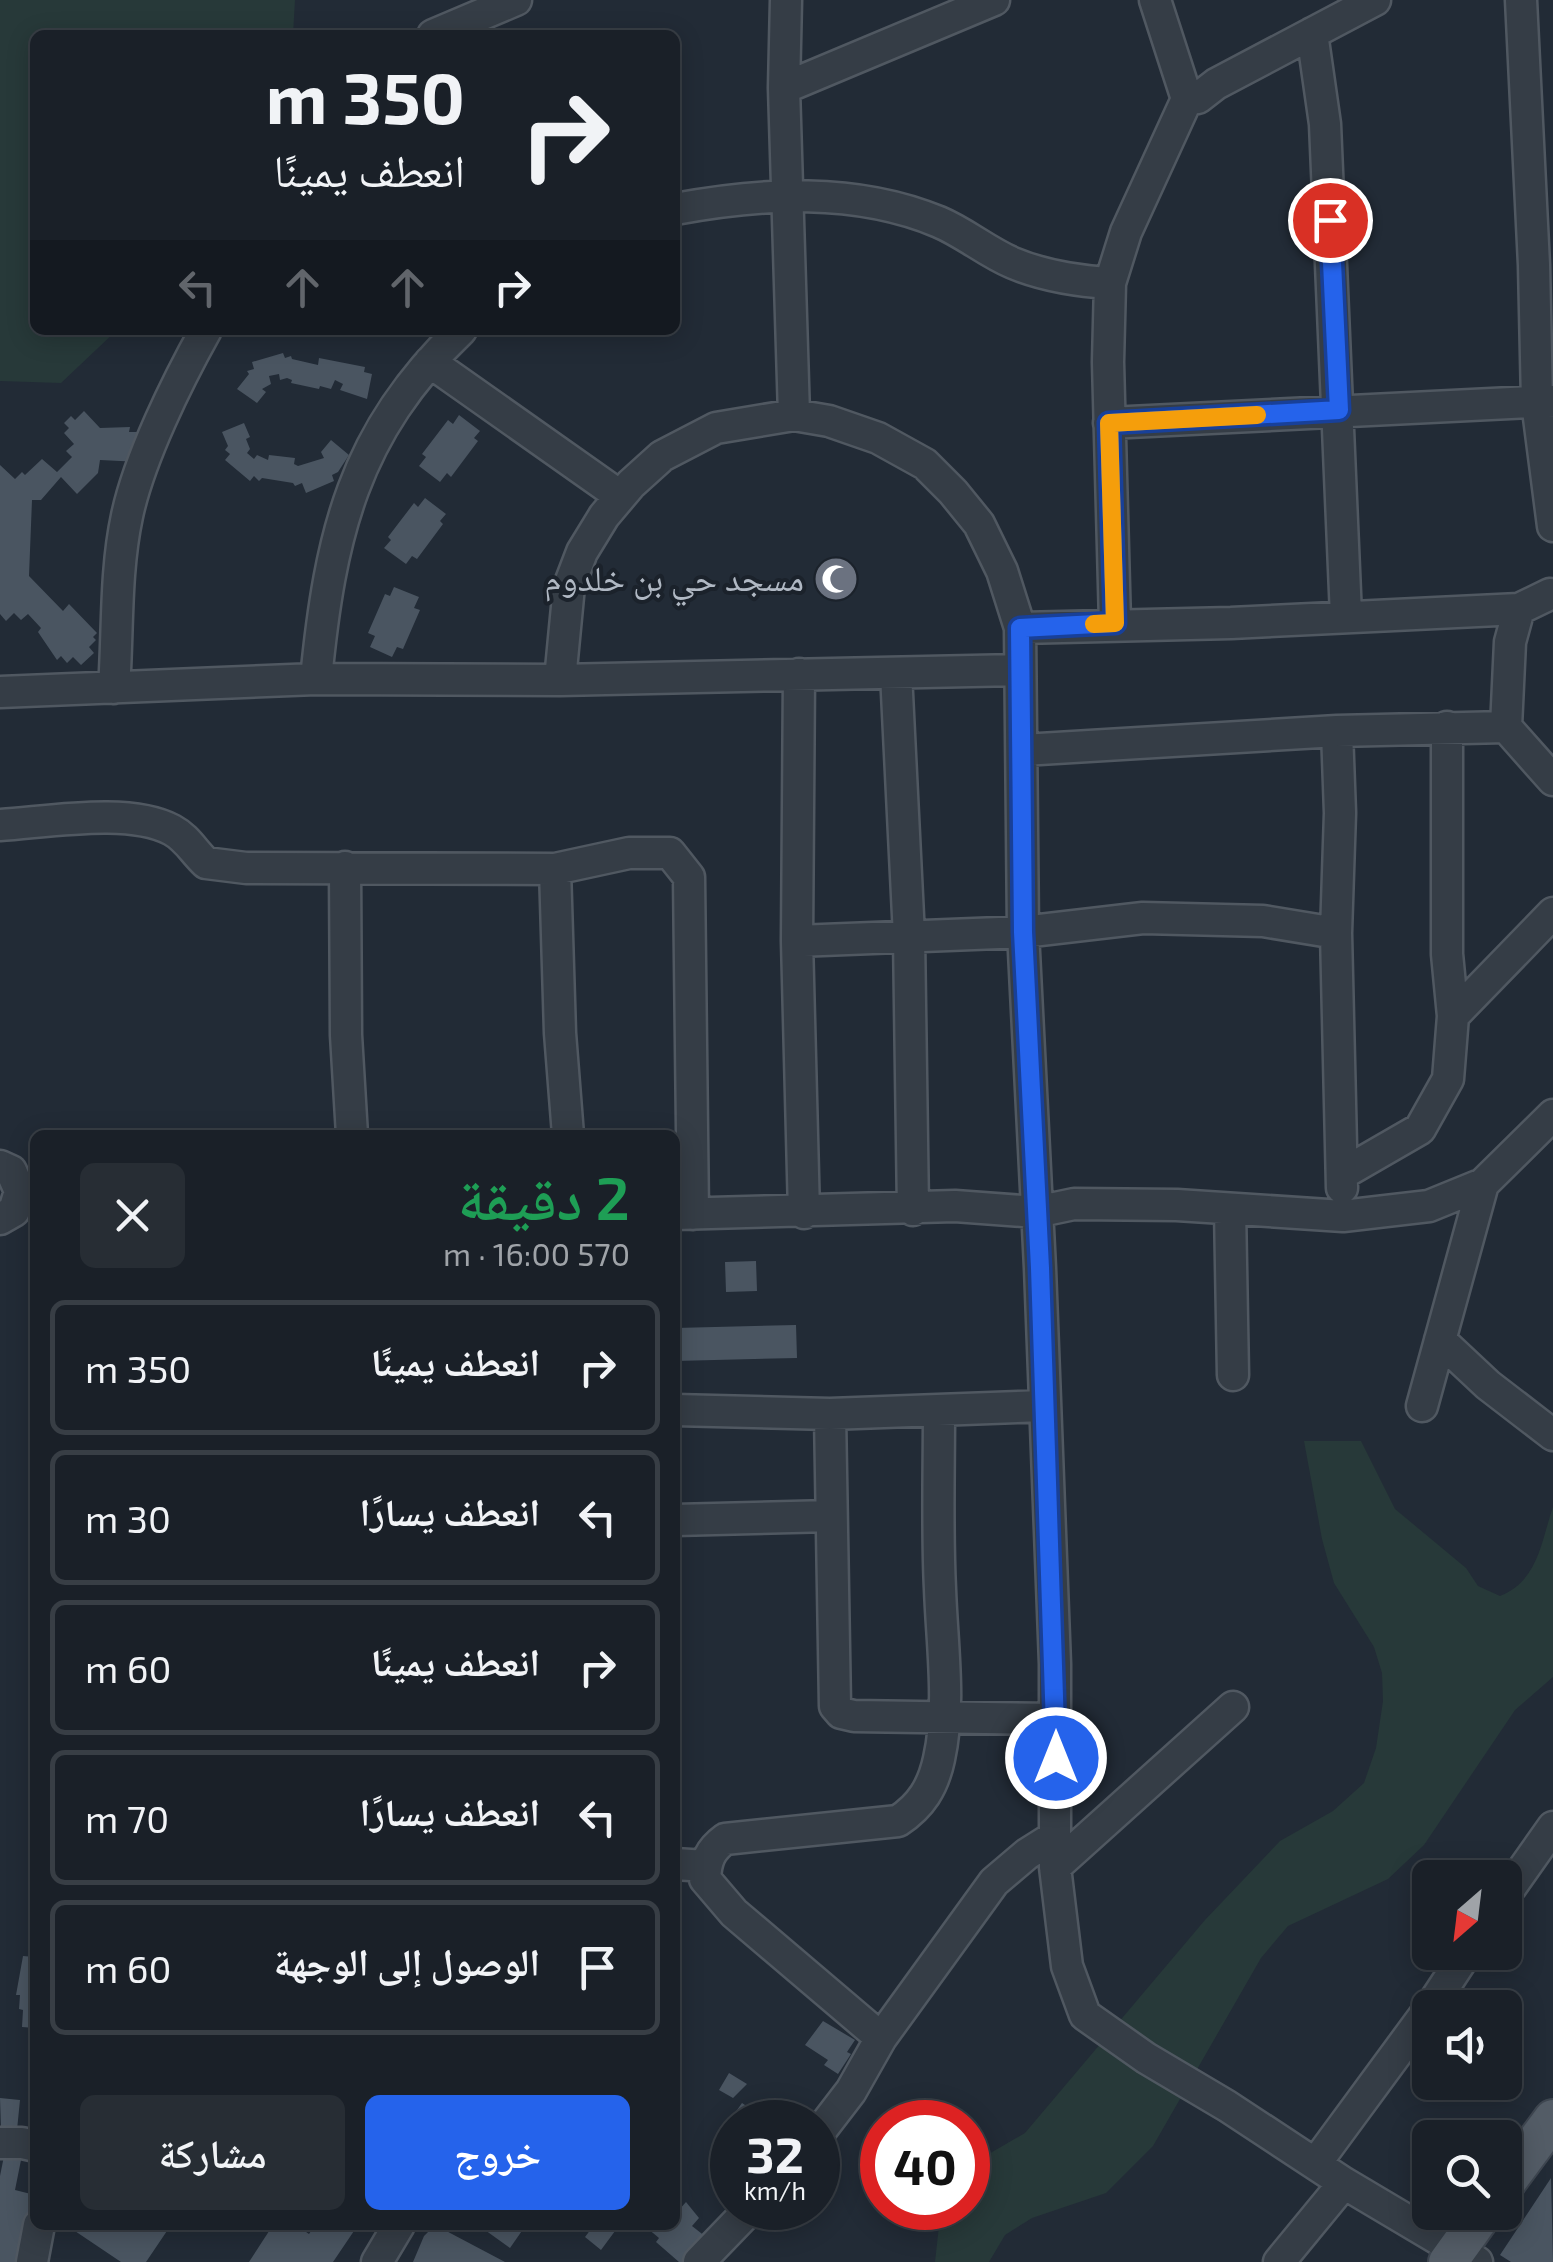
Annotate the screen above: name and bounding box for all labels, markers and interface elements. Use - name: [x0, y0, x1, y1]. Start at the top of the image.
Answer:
- text: 350 m: [266, 54, 465, 138]
- icon: right: [500, 70, 630, 200]
- text: انعطف يمينًا: [273, 142, 465, 196]
- pin: [1288, 178, 1373, 263]
- icon: arrive: [1303, 193, 1358, 248]
- icon: left: [170, 260, 225, 315]
- icon: ahead: [275, 260, 330, 315]
- icon: ahead: [380, 260, 435, 315]
- icon: right: [485, 260, 540, 315]
- place label: مسجد حي بن خلدوم: [544, 556, 804, 607]
- mosque icon: مسجد حي بن خلدوم: [813, 556, 859, 602]
- text: 2 دقيقة: [458, 1160, 630, 1232]
- button: close: [80, 1163, 185, 1268]
- text: 570 m · 16:00: [443, 1234, 630, 1272]
- text: انعطف يمينًا: [371, 1338, 540, 1384]
- icon: right: [570, 1340, 625, 1395]
- text: 350 m: [85, 1345, 191, 1391]
- text: انعطف يسارًا: [359, 1488, 540, 1534]
- icon: left: [570, 1490, 625, 1545]
- text: 30 m: [85, 1495, 171, 1541]
- text: انعطف يمينًا: [371, 1638, 540, 1684]
- icon: right: [570, 1640, 625, 1695]
- text: 60 m: [85, 1645, 171, 1691]
- position arrow: [1004, 1706, 1108, 1810]
- text: انعطف يسارًا: [359, 1788, 540, 1834]
- icon: left: [570, 1790, 625, 1845]
- text: 70 m: [85, 1795, 169, 1841]
- north arrow: [1412, 1860, 1522, 1970]
- map controls: [1412, 1860, 1522, 2230]
- text: الوصول إلى الوجهة: [274, 1938, 540, 1984]
- icon: arrive: [570, 1940, 625, 1995]
- text: 60 m: [85, 1945, 171, 1991]
- button: sound: [1412, 1990, 1522, 2100]
- button: مشاركة: [80, 2095, 345, 2210]
- button: خروج: [365, 2095, 630, 2210]
- speed limit sign: 40: [860, 2100, 990, 2230]
- button: search: [1412, 2120, 1522, 2230]
- text: 32: [746, 2123, 804, 2183]
- text: km/h: [744, 2175, 806, 2205]

